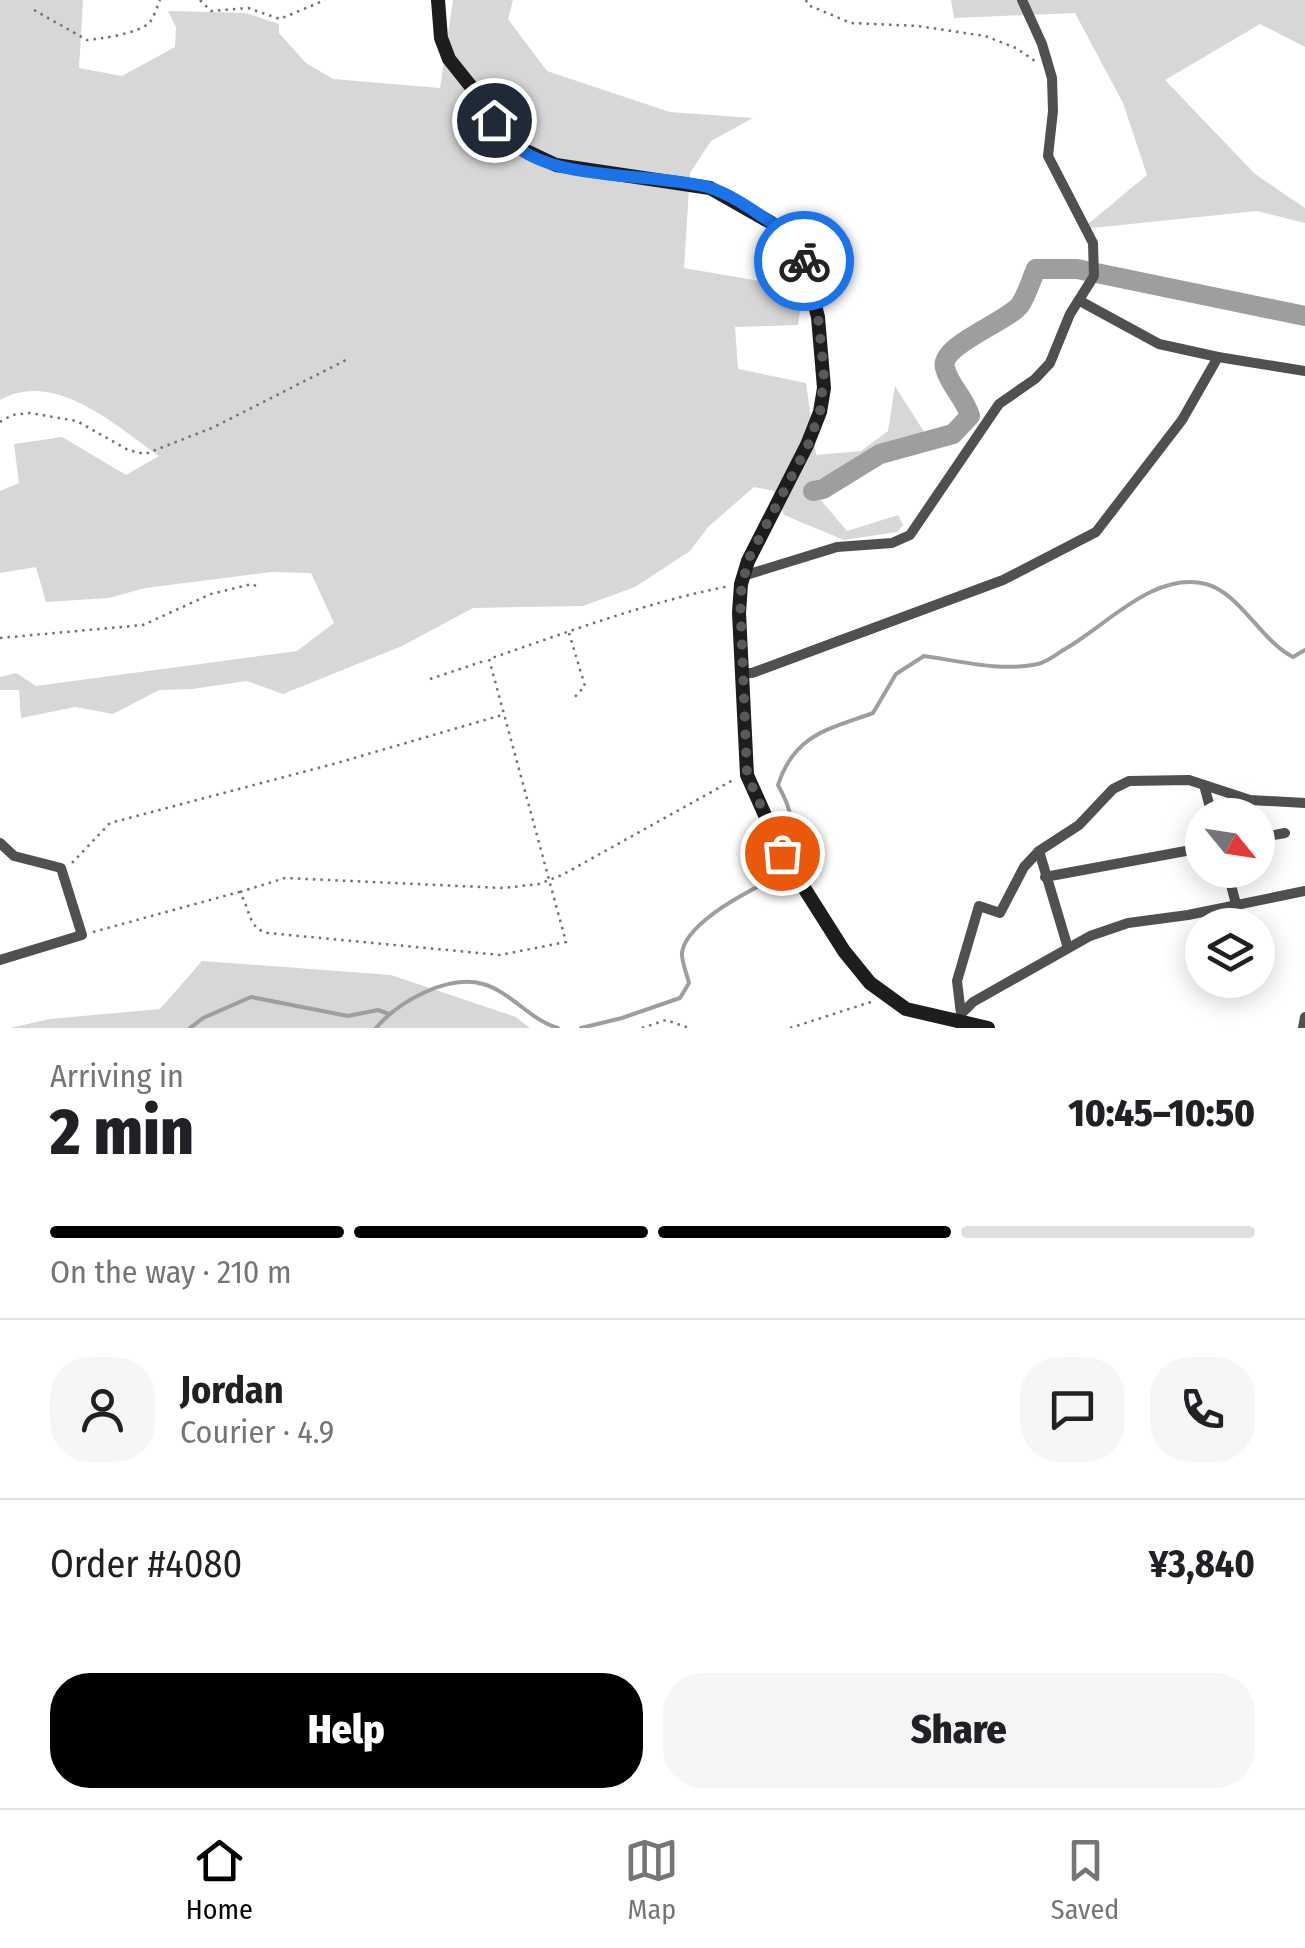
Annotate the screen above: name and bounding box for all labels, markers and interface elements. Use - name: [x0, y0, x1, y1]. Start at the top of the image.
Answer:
- pin: [452, 78, 537, 163]
- icon: home: [467, 93, 522, 148]
- courier: [754, 211, 854, 311]
- icon: bike: [777, 234, 832, 289]
- north arrow: [1185, 798, 1275, 888]
- map controls: [1185, 798, 1275, 998]
- pin: [740, 811, 825, 896]
- icon: bag: [755, 826, 810, 881]
- button: layers: [1185, 908, 1275, 998]
- text: Arriving in: [50, 1057, 184, 1095]
- text: 10:45–10:50: [1068, 1090, 1255, 1136]
- text: 2 min: [50, 1093, 194, 1171]
- text: On the way · 210 m: [50, 1253, 292, 1291]
- button: person: [50, 1357, 155, 1462]
- button: chat: [1020, 1357, 1125, 1462]
- button: phone: [1150, 1357, 1255, 1462]
- text: Jordan: [180, 1367, 284, 1413]
- text: Courier · 4.9: [180, 1413, 334, 1451]
- text: Order #4080: [50, 1541, 242, 1587]
- text: ¥3,840: [1149, 1541, 1255, 1587]
- button: Help: [50, 1673, 643, 1788]
- button: Share: [663, 1673, 1255, 1788]
- tab: Home: [186, 1833, 253, 1926]
- tab: Map: [624, 1833, 679, 1926]
- tab: Saved: [1051, 1833, 1119, 1926]

